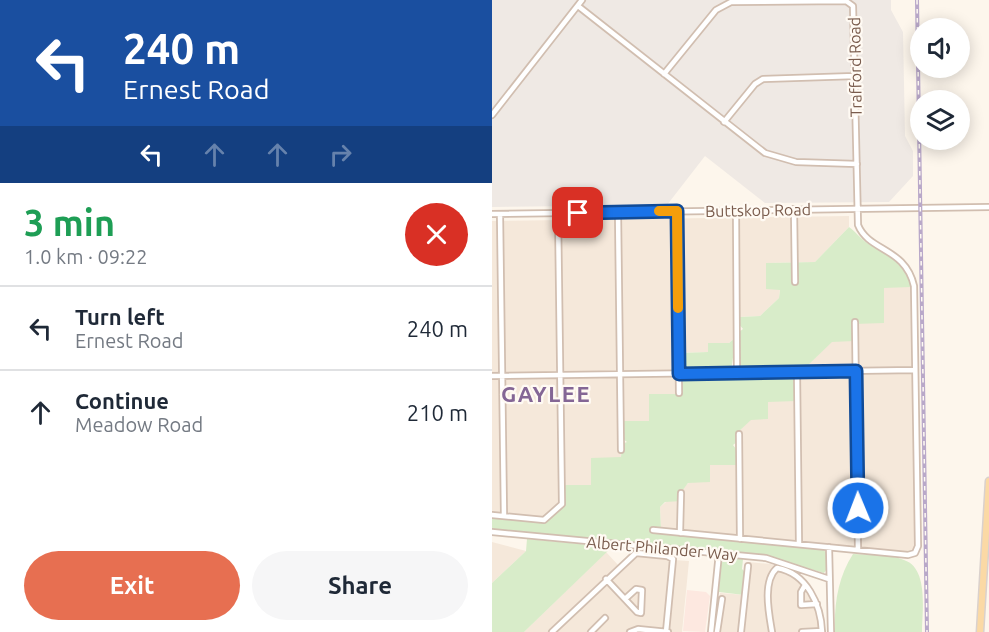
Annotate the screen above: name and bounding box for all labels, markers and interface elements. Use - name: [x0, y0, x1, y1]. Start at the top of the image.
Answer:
- street label: Trafford Road: [845, 17, 865, 117]
- map controls: [910, 18, 970, 150]
- button: sound: [910, 18, 970, 78]
- icon: left: [24, 24, 102, 102]
- text: 240 m: [123, 25, 240, 72]
- text: Ernest Road: [123, 74, 269, 104]
- button: layers: [910, 90, 970, 150]
- icon: left: [135, 138, 168, 171]
- icon: ahead: [198, 138, 231, 171]
- icon: ahead: [261, 138, 294, 171]
- icon: right: [324, 138, 357, 171]
- pin: [552, 187, 603, 238]
- icon: arrive: [561, 196, 594, 229]
- street label: Buttskop Road: [705, 200, 811, 220]
- text: 3 min: [24, 202, 115, 243]
- button: close: [405, 203, 468, 266]
- text: 1.0 km · 09:22: [24, 245, 148, 268]
- text: Turn left: [75, 304, 165, 329]
- icon: left: [24, 312, 57, 345]
- text: 240 m: [407, 316, 468, 341]
- text: Ernest Road: [75, 329, 183, 352]
- district label: GAYLEE: [501, 381, 591, 406]
- text: Continue: [75, 388, 169, 413]
- icon: ahead: [24, 396, 57, 429]
- text: 210 m: [407, 400, 468, 425]
- text: Meadow Road: [75, 413, 203, 436]
- position arrow: [826, 476, 890, 540]
- street label: Albert Philander Way: [586, 532, 738, 564]
- button: Exit: [24, 551, 240, 620]
- button: Share: [252, 551, 468, 620]

